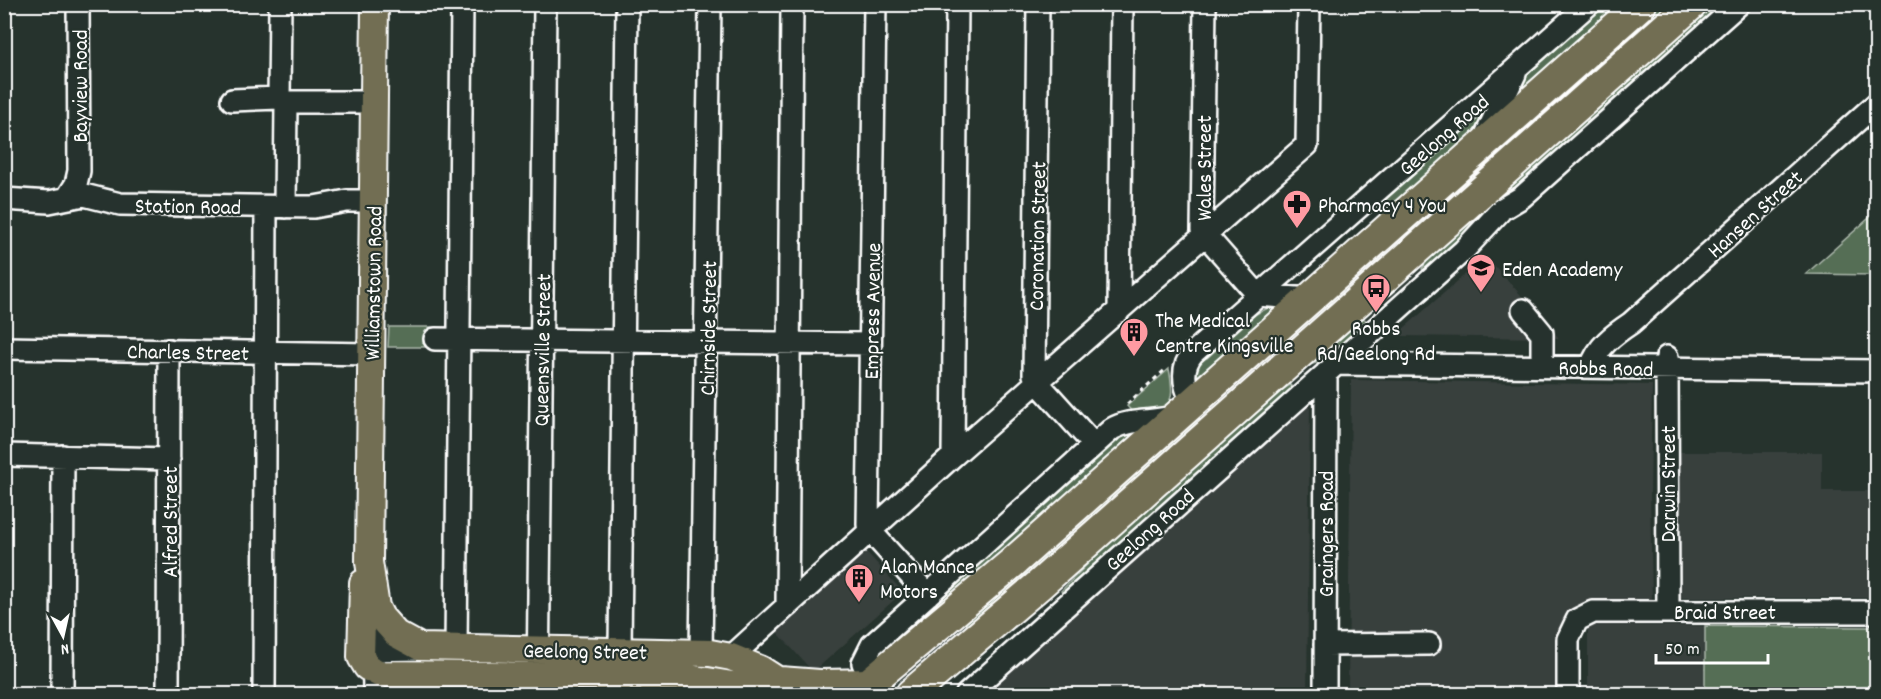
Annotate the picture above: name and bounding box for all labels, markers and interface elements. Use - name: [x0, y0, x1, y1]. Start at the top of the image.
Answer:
- street label: Bayview Road: [67, 30, 98, 142]
- street label: Geelong Road: [1393, 88, 1498, 185]
- street label: Wales Street: [1191, 115, 1222, 221]
- street label: Coronation Street: [1023, 161, 1056, 311]
- street label: Hansen Street: [1702, 164, 1811, 267]
- pharmacy icon: Pharmacy 4 You: [1281, 188, 1313, 230]
- street label: Station Road: [134, 192, 241, 225]
- place label: Pharmacy 4 You: [1318, 192, 1446, 223]
- street label: Williamstown Road: [359, 206, 392, 360]
- street label: Empress Avenue: [858, 242, 891, 380]
- school or university icon: Eden Academy: [1465, 252, 1497, 294]
- place label: Eden Academy: [1502, 256, 1623, 287]
- street label: Chirnside Street: [694, 260, 727, 396]
- bus stop icon: Robbs Rd/Geelong Rd: [1360, 272, 1392, 314]
- street label: Queensville Street: [528, 273, 561, 427]
- place label: The Medical Centre Kingsville: [1155, 307, 1293, 363]
- place label: Robbs Rd/Geelong Rd: [1317, 315, 1435, 371]
- building icon: The Medical Centre Kingsville: [1118, 316, 1150, 358]
- street label: Charles Street: [127, 338, 249, 371]
- street label: Robbs Road: [1558, 354, 1654, 387]
- street label: Darwin Street: [1655, 426, 1686, 542]
- street label: Alfred Street: [157, 466, 188, 578]
- street label: Graingers Road: [1313, 471, 1344, 597]
- street label: Geelong Road: [1100, 483, 1203, 580]
- place label: Alan Mance Motors: [880, 553, 975, 609]
- building icon: Alan Mance Motors: [843, 562, 875, 604]
- street label: Braid Street: [1674, 599, 1776, 630]
- north arrow: [33, 606, 93, 666]
- scale bar: [1656, 627, 1768, 665]
- text: N: [59, 636, 70, 660]
- street label: Geelong Street: [523, 637, 647, 670]
- text: 50 m: [1665, 638, 1700, 663]

